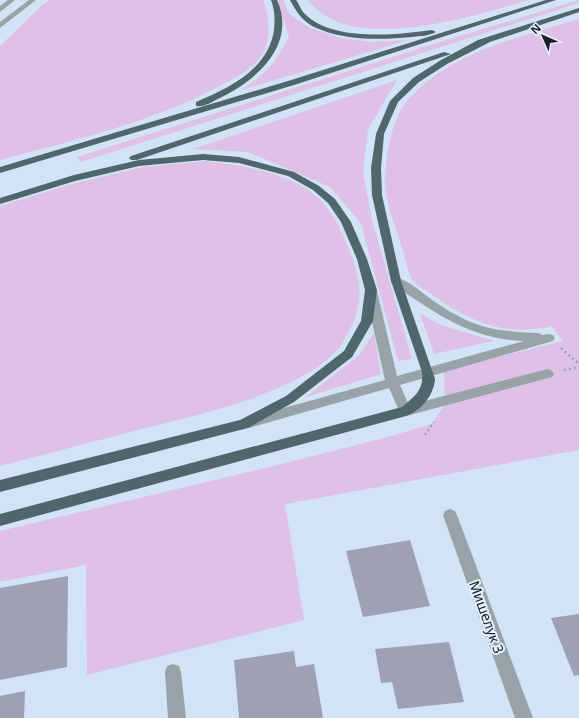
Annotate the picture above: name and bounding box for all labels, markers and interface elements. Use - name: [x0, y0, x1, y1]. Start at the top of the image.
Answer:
- north arrow: [523, 16, 563, 56]
- text: N: [527, 20, 544, 37]
- street label: Мишелук 3: [465, 578, 509, 656]

